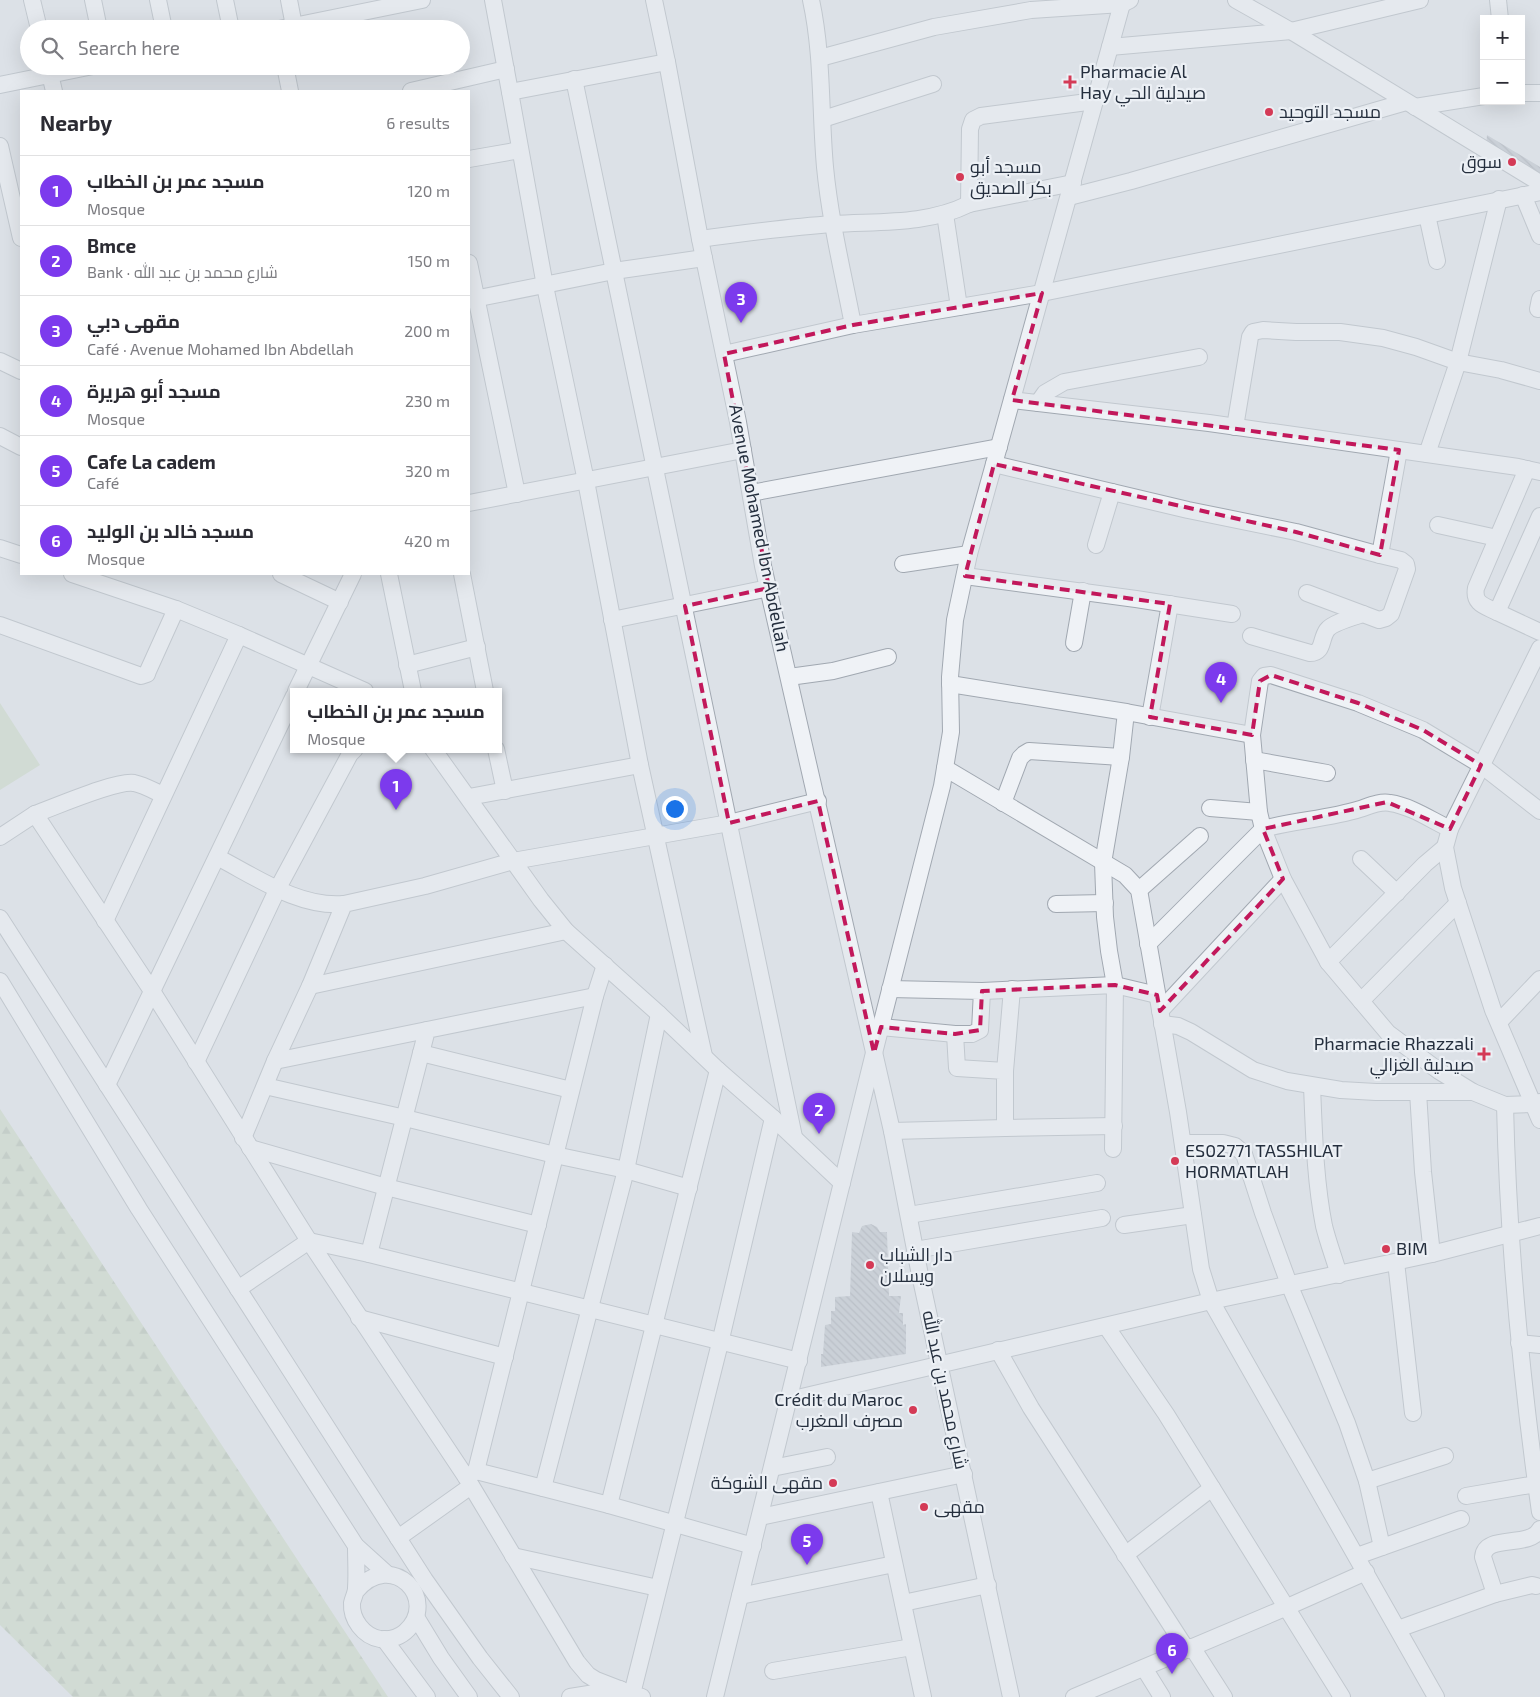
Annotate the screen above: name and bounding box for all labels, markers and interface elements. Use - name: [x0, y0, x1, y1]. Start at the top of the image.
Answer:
- map controls: [1480, 15, 1525, 105]
- button: +: [1480, 15, 1525, 60]
- search box: [20, 20, 470, 75]
- icon: search: [38, 34, 66, 62]
- text: Search here: [78, 36, 180, 59]
- place label: Pharmacie Al Hay صيدلية الحي: [1080, 60, 1206, 107]
- button: −: [1480, 60, 1525, 105]
- marker: Pharmacie Al Hay صيدلية الحي: [1064, 76, 1076, 88]
- place label: مسجد التوحيد: [1279, 100, 1381, 123]
- marker: مسجد التوحيد: [1263, 106, 1275, 118]
- text: Nearby: [40, 110, 112, 135]
- text: 6 results: [386, 113, 450, 132]
- place label: سوق: [1461, 150, 1502, 174]
- place label: مسجد أبو بكر الصديق: [970, 155, 1052, 200]
- marker: سوق: [1506, 156, 1518, 168]
- text: مسجد عمر بن الخطاب: [87, 169, 265, 192]
- marker: مسجد أبو بكر الصديق: [954, 171, 966, 183]
- text: 1: [53, 181, 59, 200]
- text: 120 m: [407, 181, 450, 200]
- text: Mosque: [87, 199, 145, 218]
- text: Bmce: [87, 234, 136, 257]
- text: 2: [51, 251, 61, 270]
- text: 150 m: [408, 251, 450, 270]
- text: Bank · شارع محمد بن عبد الله: [87, 262, 278, 281]
- pin: 3: [725, 282, 757, 323]
- text: مقهى دبي: [87, 309, 180, 332]
- text: 3: [51, 321, 61, 340]
- text: 200 m: [404, 321, 450, 340]
- text: Café · Avenue Mohamed Ibn Abdellah: [87, 339, 354, 358]
- text: مسجد أبو هريرة: [87, 379, 221, 402]
- text: 4: [51, 391, 61, 410]
- text: 230 m: [405, 391, 450, 410]
- street label: Avenue Mohamed Ibn Abdellah: [725, 402, 795, 654]
- text: Mosque: [87, 409, 145, 428]
- text: Cafe La cadem: [87, 450, 216, 473]
- text: 5: [52, 461, 60, 480]
- text: 320 m: [405, 461, 450, 480]
- text: Café: [87, 473, 119, 492]
- text: مسجد خالد بن الوليد: [87, 519, 254, 542]
- text: 6: [51, 531, 61, 550]
- text: 420 m: [404, 531, 450, 550]
- text: Mosque: [87, 549, 145, 568]
- pin: 4: [1205, 662, 1237, 703]
- popup: [290, 688, 502, 753]
- text: مسجد عمر بن الخطاب: [307, 699, 485, 722]
- text: Mosque: [307, 729, 365, 748]
- pin: 1: [380, 769, 412, 810]
- your location: [662, 796, 688, 822]
- place label: Pharmacie Rhazzali صيدلية الغزالي: [1314, 1032, 1474, 1079]
- marker: Pharmacie Rhazzali صيدلية الغزالي: [1478, 1048, 1490, 1060]
- pin: 2: [803, 1093, 835, 1134]
- place label: ES02771 TASSHILAT HORMATLAH: [1185, 1139, 1343, 1182]
- marker: ES02771 TASSHILAT HORMATLAH: [1169, 1155, 1181, 1167]
- place label: BIM: [1396, 1237, 1428, 1259]
- place label: دار الشباب ويسلان: [880, 1243, 952, 1287]
- marker: BIM: [1380, 1243, 1392, 1255]
- marker: دار الشباب ويسلان: [864, 1259, 876, 1271]
- street label: شارع محمد بن عبد الله: [916, 1308, 974, 1472]
- place label: Crédit du Maroc مصرف المغرب: [774, 1388, 903, 1432]
- marker: Crédit du Maroc مصرف المغرب: [907, 1404, 919, 1416]
- place label: مقهى الشوكة: [711, 1471, 823, 1494]
- marker: مقهى الشوكة: [827, 1477, 839, 1489]
- place label: مقهى: [934, 1495, 985, 1518]
- marker: مقهى: [918, 1501, 930, 1513]
- pin: 5: [791, 1524, 823, 1565]
- pin: 6: [1156, 1633, 1188, 1674]

